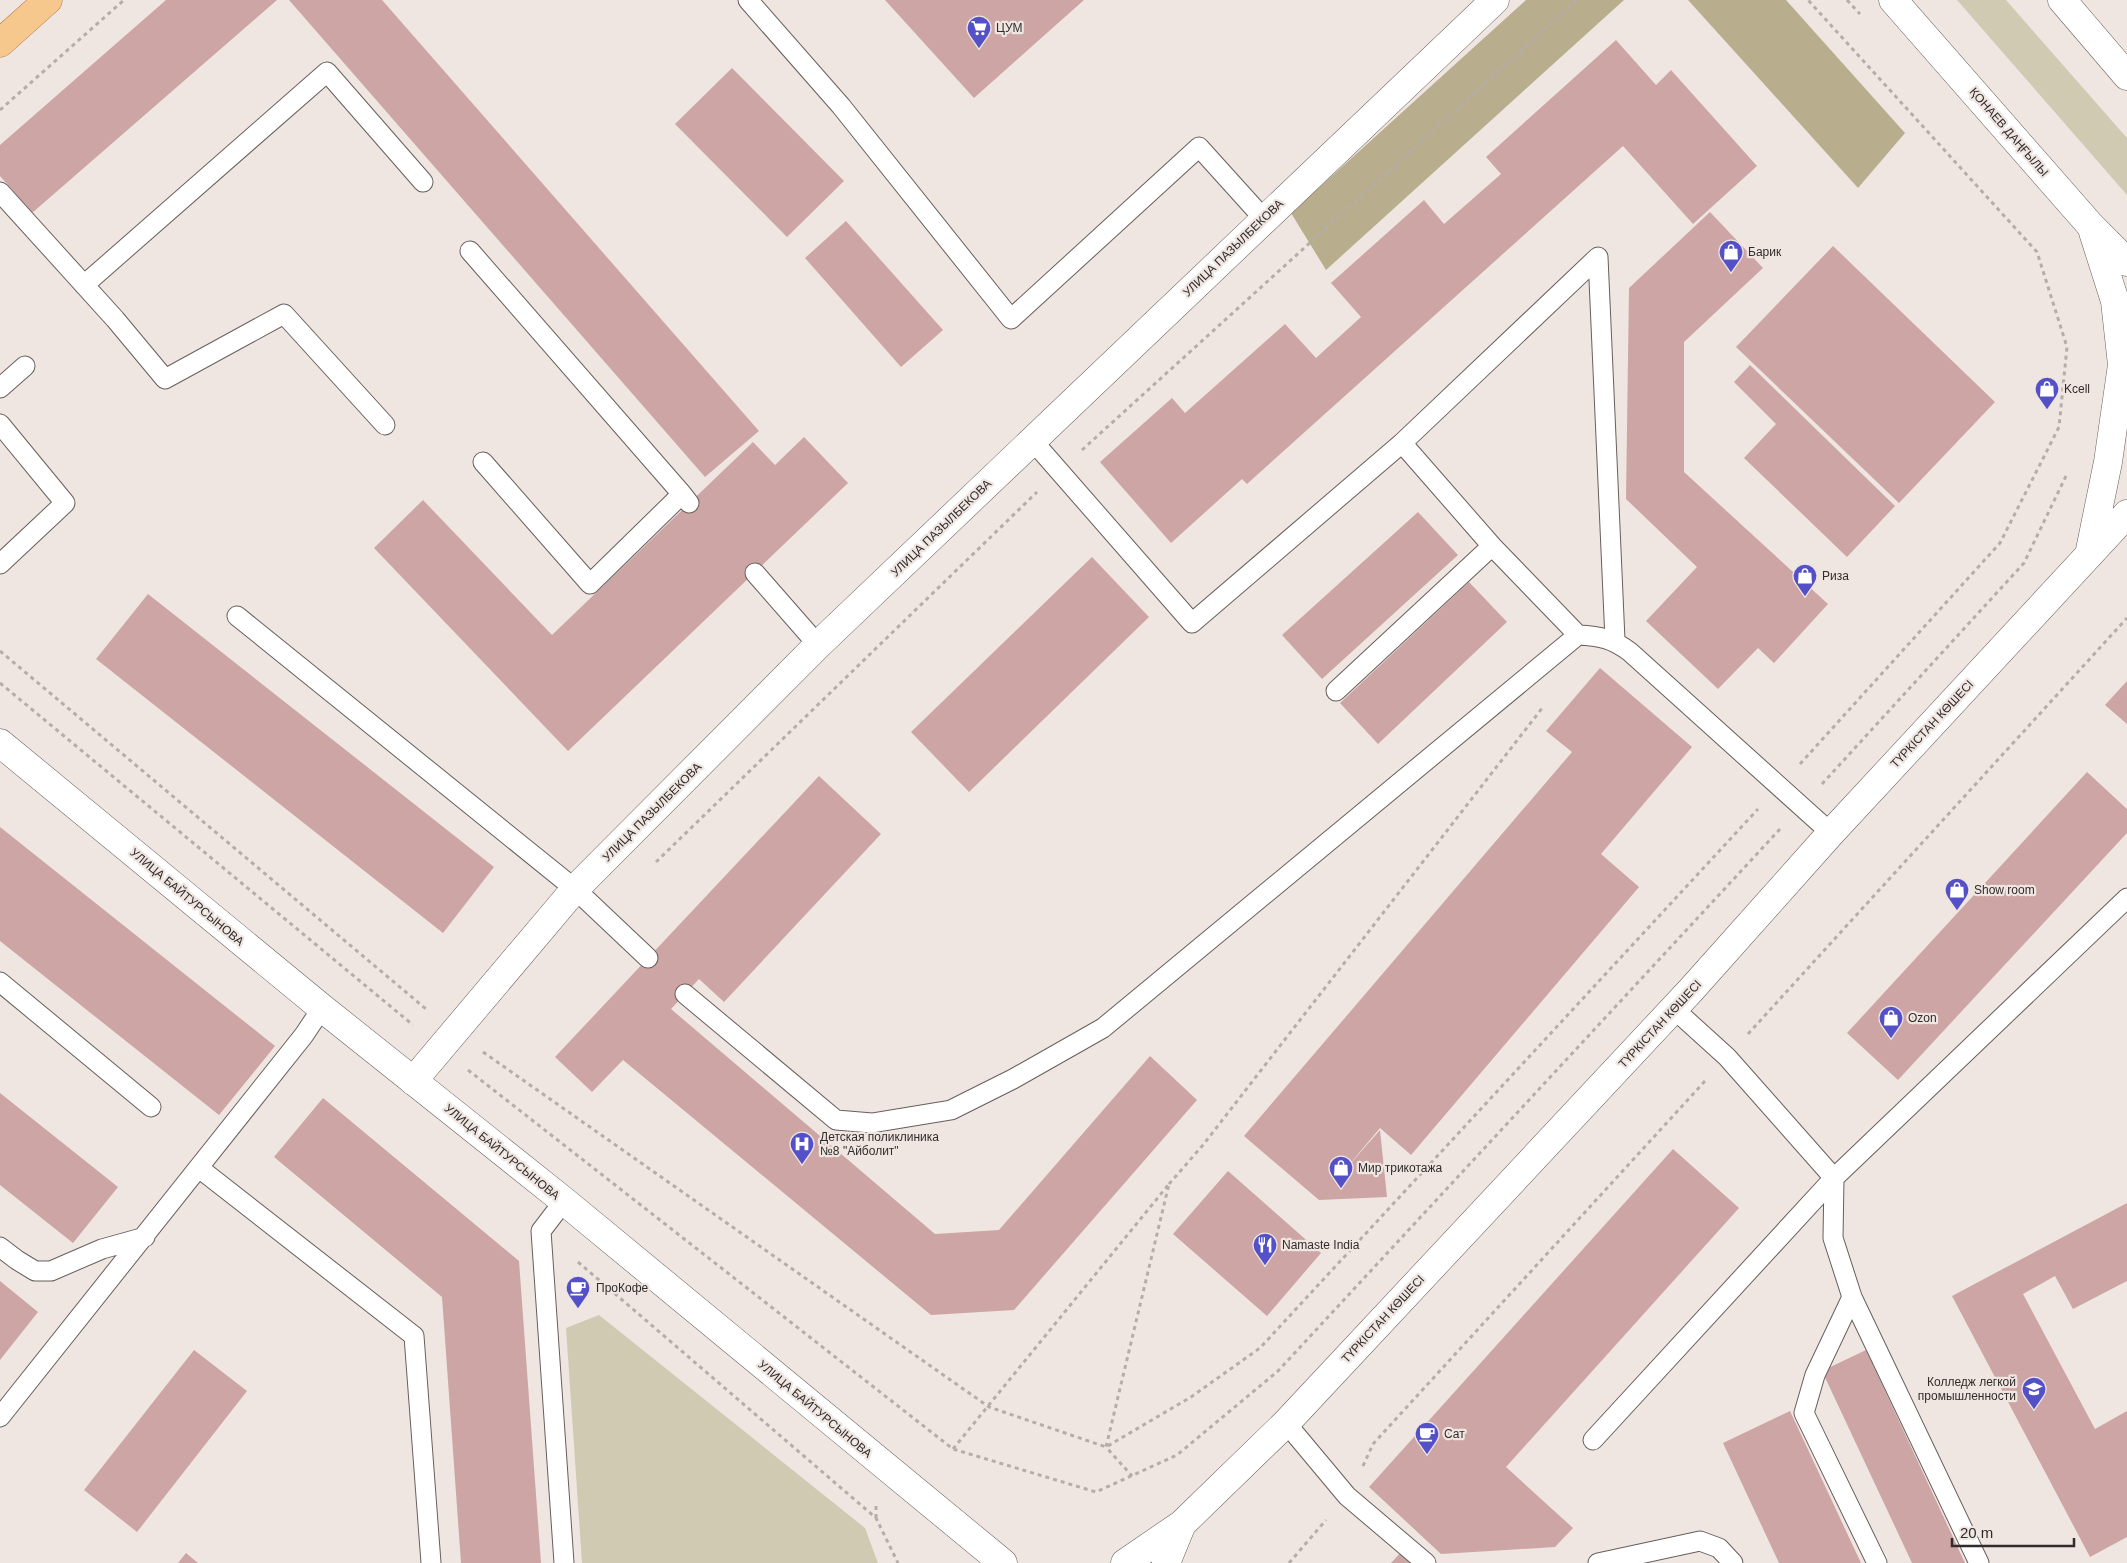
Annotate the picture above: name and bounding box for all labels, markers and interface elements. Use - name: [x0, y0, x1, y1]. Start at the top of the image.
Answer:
- supermarket icon: ЦУМ: [966, 15, 992, 49]
- place label: ЦУМ: [996, 21, 1023, 35]
- street label: ҚОНАЕВ ДАҢҒЫЛЫ: [1967, 85, 2051, 179]
- street label: УЛИЦА ПАЗЫЛБЕКОВА: [1180, 196, 1286, 300]
- shop icon: Барик: [1718, 239, 1744, 273]
- place label: Барик: [1748, 245, 1782, 259]
- shop icon: Kcell: [2034, 376, 2060, 410]
- place label: Kcell: [2064, 382, 2090, 396]
- street label: УЛИЦА ПАЗЫЛБЕКОВА: [888, 476, 994, 580]
- shop icon: Риза: [1792, 563, 1818, 597]
- place label: Риза: [1822, 569, 1849, 583]
- street label: ТҮРКІСТАН КӨШЕСІ: [1888, 677, 1976, 771]
- street label: УЛИЦА ПАЗЫЛБЕКОВА: [600, 760, 704, 864]
- street label: УЛИЦА БАЙТУРСЫНОВА: [127, 845, 247, 949]
- shop icon: Show room: [1944, 877, 1970, 911]
- place label: Show room: [1974, 883, 2035, 897]
- street label: ТҮРКІСТАН КӨШЕСІ: [1616, 977, 1704, 1071]
- shop icon: Ozon: [1878, 1005, 1904, 1039]
- place label: Ozon: [1908, 1011, 1937, 1025]
- street label: УЛИЦА БАЙТУРСЫНОВА: [442, 1101, 563, 1203]
- place label: Детская поликлиника №8 "Айболит": [820, 1130, 939, 1158]
- hospital icon: Детская поликлиника №8 "Айболит": [789, 1131, 815, 1165]
- shop icon: Мир трикотажа: [1328, 1155, 1354, 1189]
- place label: Мир трикотажа: [1358, 1161, 1442, 1175]
- restaurant icon: Namaste India: [1252, 1232, 1278, 1266]
- place label: Namaste India: [1282, 1238, 1360, 1252]
- street label: ТҮРКІСТАН КӨШЕСІ: [1339, 1272, 1427, 1366]
- cafe icon: ПроКофе: [565, 1275, 591, 1309]
- place label: ПроКофе: [596, 1281, 649, 1295]
- street label: УЛИЦА БАЙТУРСЫНОВА: [755, 1357, 875, 1461]
- place label: Колледж легкой промышленности: [1918, 1375, 2016, 1403]
- school or university icon: Колледж легкой промышленности: [2021, 1376, 2047, 1410]
- cafe icon: Сат: [1414, 1421, 1440, 1455]
- place label: Сат: [1444, 1427, 1465, 1441]
- scale bar: [1952, 1516, 2074, 1548]
- text: 20 m: [1960, 1524, 1993, 1541]

